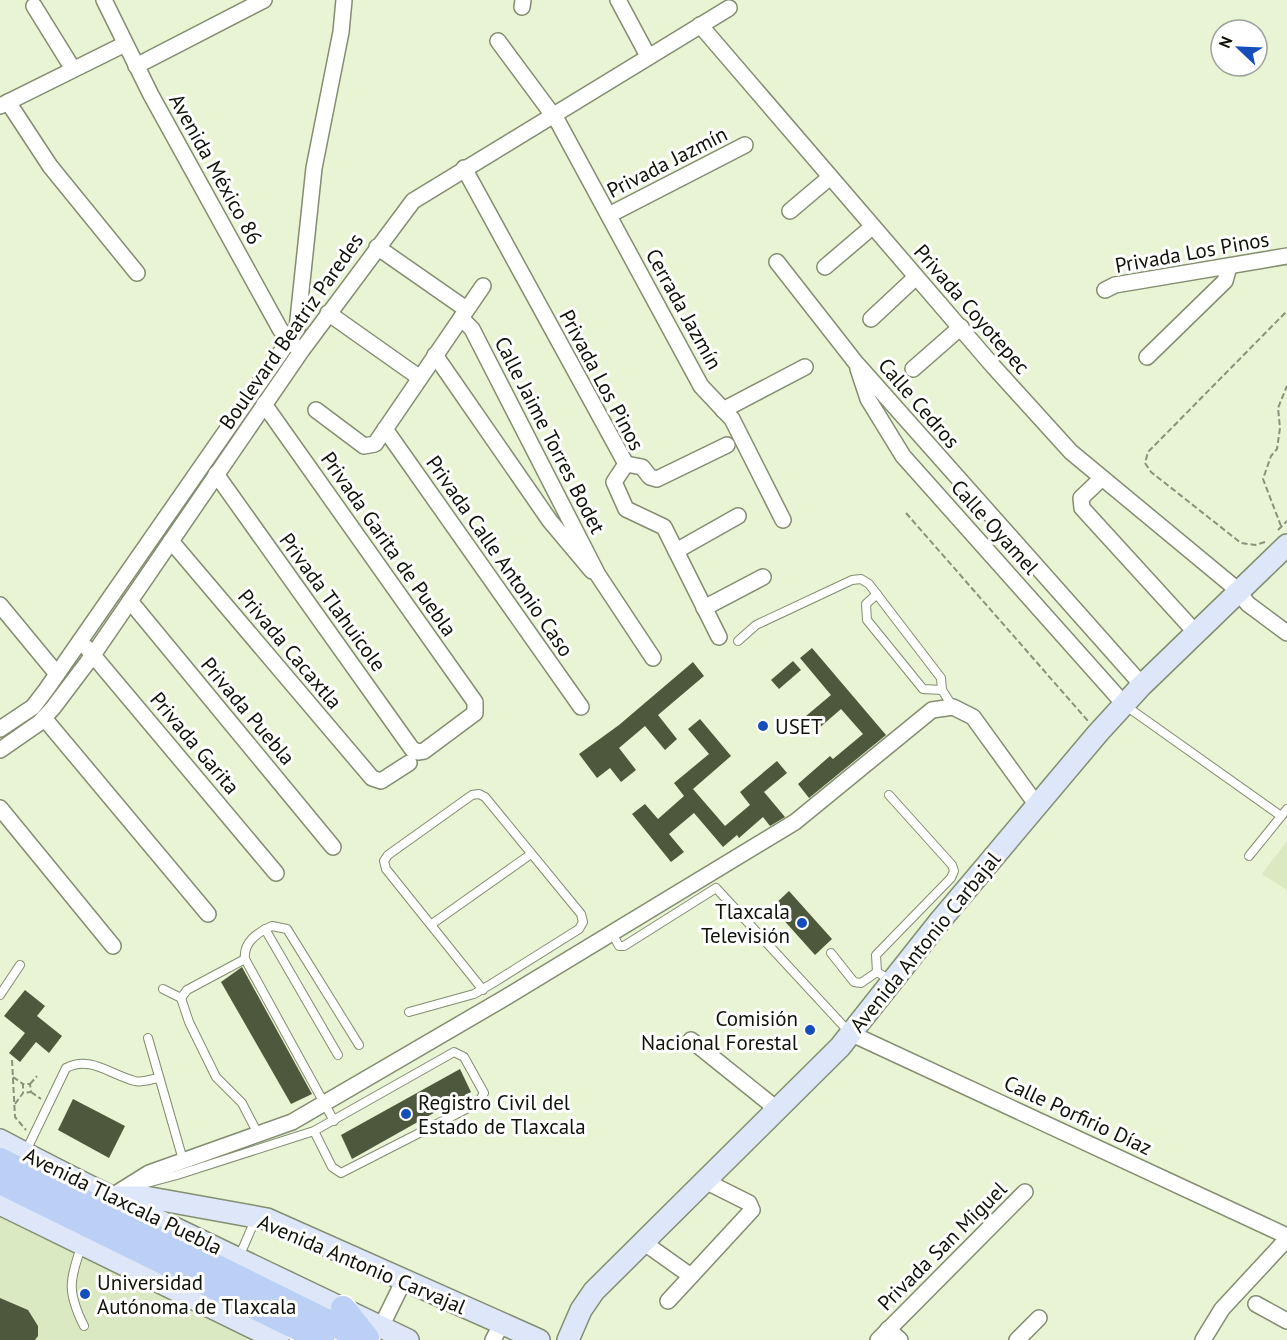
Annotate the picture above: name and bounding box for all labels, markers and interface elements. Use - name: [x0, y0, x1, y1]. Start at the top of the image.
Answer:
- north arrow: [1209, 18, 1269, 78]
- text: N: [1214, 33, 1236, 51]
- street label: Avenida México 86: [163, 89, 269, 249]
- street label: Privada Jazmín: [602, 120, 732, 204]
- street label: Privada Los Pinos: [1113, 225, 1271, 279]
- street label: Boulevard Beatriz Paredes: [213, 228, 369, 434]
- street label: Privada Coyotepec: [908, 238, 1036, 380]
- street label: Cerrada Jazmín: [640, 244, 728, 374]
- street label: Privada Los Pinos: [553, 305, 651, 455]
- street label: Calle Jaime Torres Bodet: [489, 332, 611, 538]
- street label: Calle Cedros: [872, 352, 966, 454]
- street label: Privada Garita de Puebla: [315, 446, 463, 642]
- street label: Privada Calle Antonio Caso: [420, 450, 580, 662]
- street label: Calle Oyamel: [945, 474, 1045, 580]
- street label: Privada Tlahuicole: [274, 527, 392, 677]
- street label: Privada Cacaxtla: [232, 584, 348, 714]
- street label: Privada Puebla: [195, 652, 301, 770]
- street label: Privada Garita: [144, 686, 246, 800]
- place label: USET: [775, 713, 823, 740]
- marker: USET: [756, 719, 770, 733]
- street label: Avenida Antonio Carbajal: [844, 846, 1006, 1038]
- place label: Tlaxcala Televisión: [701, 898, 790, 949]
- marker: Tlaxcala Televisión: [795, 916, 809, 930]
- place label: Comisión Nacional Forestal: [641, 1005, 798, 1056]
- marker: Comisión Nacional Forestal: [803, 1023, 817, 1037]
- street label: Calle Porfirio Díaz: [1000, 1069, 1156, 1161]
- place label: Registro Civil del Estado de Tlaxcala: [418, 1089, 586, 1140]
- marker: Registro Civil del Estado de Tlaxcala: [399, 1107, 413, 1121]
- street label: Avenida Tlaxcala Puebla: [19, 1141, 227, 1261]
- street label: Privada San Miguel: [872, 1176, 1012, 1316]
- street label: Avenida Antonio Carvajal: [254, 1208, 470, 1320]
- place label: Universidad Autónoma de Tlaxcala: [97, 1269, 296, 1320]
- marker: Universidad Autónoma de Tlaxcala: [78, 1287, 92, 1301]

